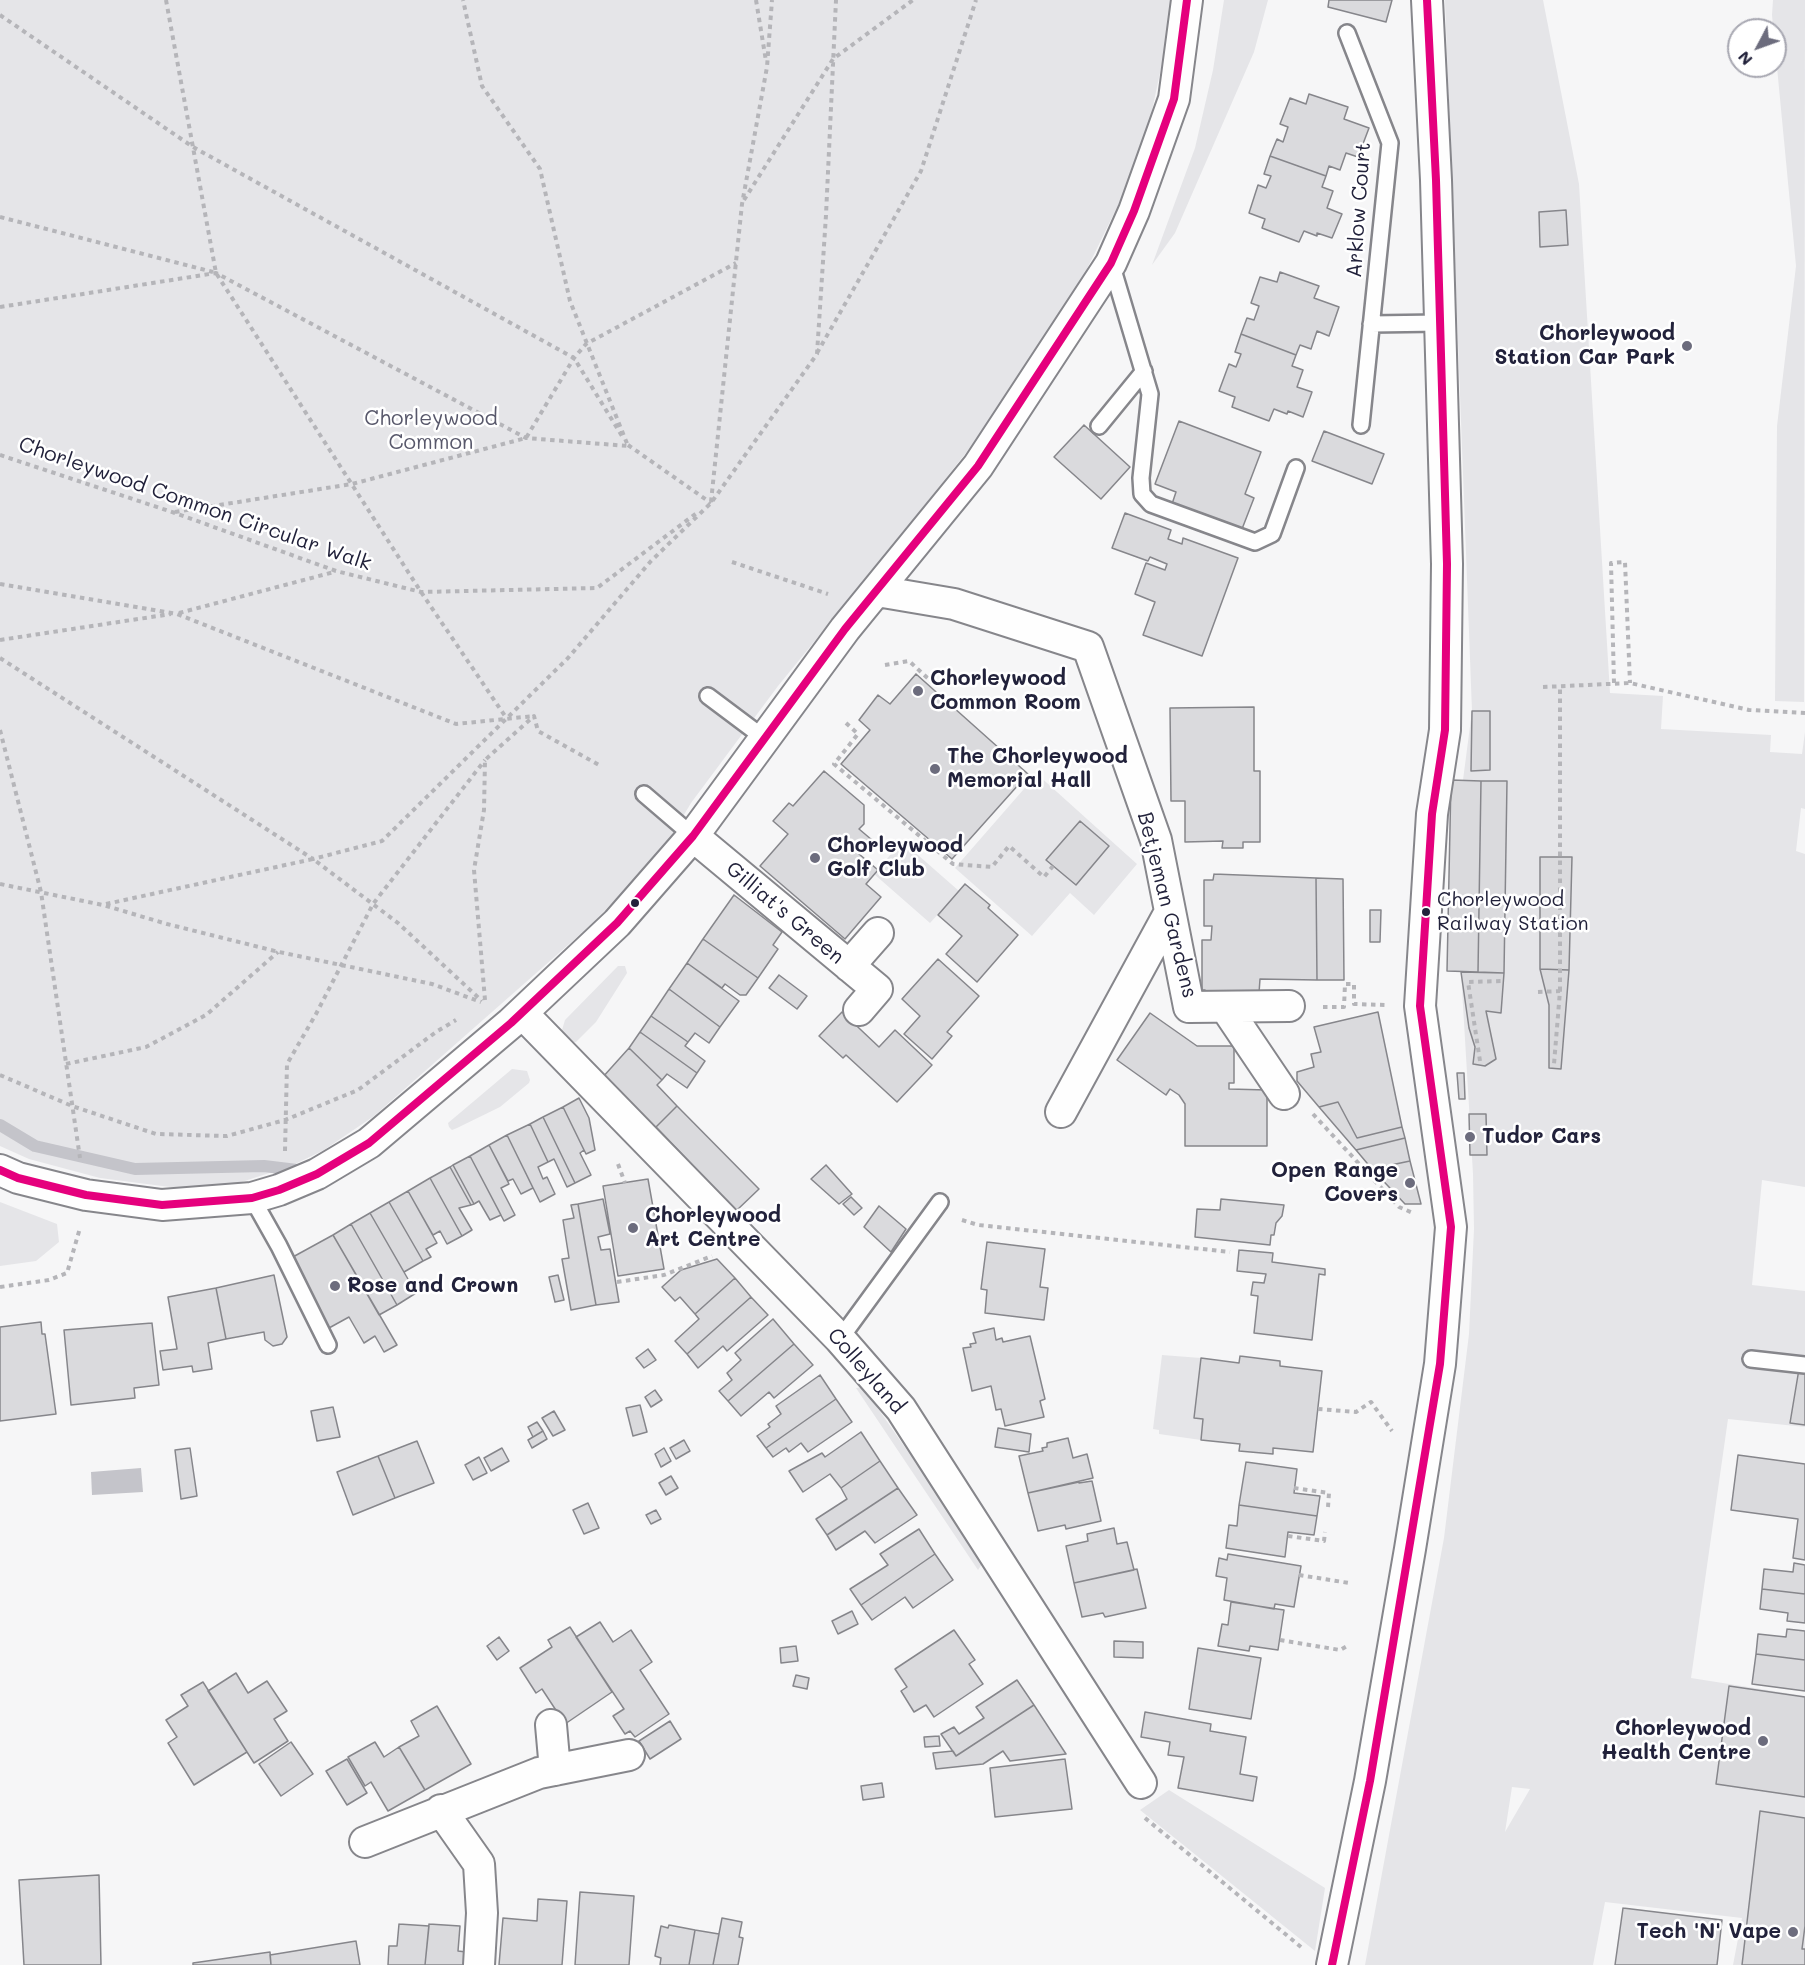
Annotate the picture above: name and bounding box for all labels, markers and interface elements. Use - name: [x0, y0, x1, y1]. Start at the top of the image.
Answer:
- north arrow: [1727, 18, 1787, 78]
- text: N: [1733, 47, 1756, 70]
- street label: Arklow Court: [1342, 141, 1376, 279]
- place label: Chorleywood Station Car Park: [1494, 321, 1675, 371]
- marker: Chorleywood Station Car Park: [1680, 339, 1694, 353]
- park label: Chorleywood Common: [364, 406, 498, 456]
- street label: Chorleywood Common Circular Walk: [15, 432, 375, 576]
- place label: Chorleywood Common Room: [930, 666, 1081, 716]
- marker: Chorleywood Common Room: [911, 684, 925, 698]
- place label: The Chorleywood Memorial Hall: [947, 744, 1128, 794]
- marker: The Chorleywood Memorial Hall: [928, 762, 942, 776]
- street label: Betjeman Gardens: [1132, 809, 1202, 1001]
- place label: Chorleywood Golf Club: [827, 833, 963, 883]
- marker: Chorleywood Golf Club: [808, 851, 822, 865]
- street label: Gilliat's Green: [721, 856, 849, 970]
- place label: Chorleywood Railway Station: [1437, 888, 1589, 935]
- unlabelled marker: [629, 897, 641, 909]
- marker: Chorleywood Railway Station: [1420, 906, 1432, 918]
- place label: Tudor Cars: [1482, 1124, 1601, 1150]
- marker: Tudor Cars: [1463, 1130, 1477, 1144]
- place label: Open Range Covers: [1271, 1158, 1398, 1208]
- marker: Open Range Covers: [1403, 1176, 1417, 1190]
- place label: Chorleywood Art Centre: [645, 1203, 781, 1253]
- marker: Chorleywood Art Centre: [626, 1221, 640, 1235]
- place label: Rose and Crown: [347, 1273, 518, 1299]
- marker: Rose and Crown: [328, 1279, 342, 1293]
- street label: Colleyland: [822, 1323, 910, 1419]
- place label: Chorleywood Health Centre: [1601, 1716, 1751, 1766]
- marker: Chorleywood Health Centre: [1756, 1734, 1770, 1748]
- place label: Tech 'N' Vape: [1636, 1919, 1781, 1945]
- marker: Tech 'N' Vape: [1786, 1925, 1800, 1939]

